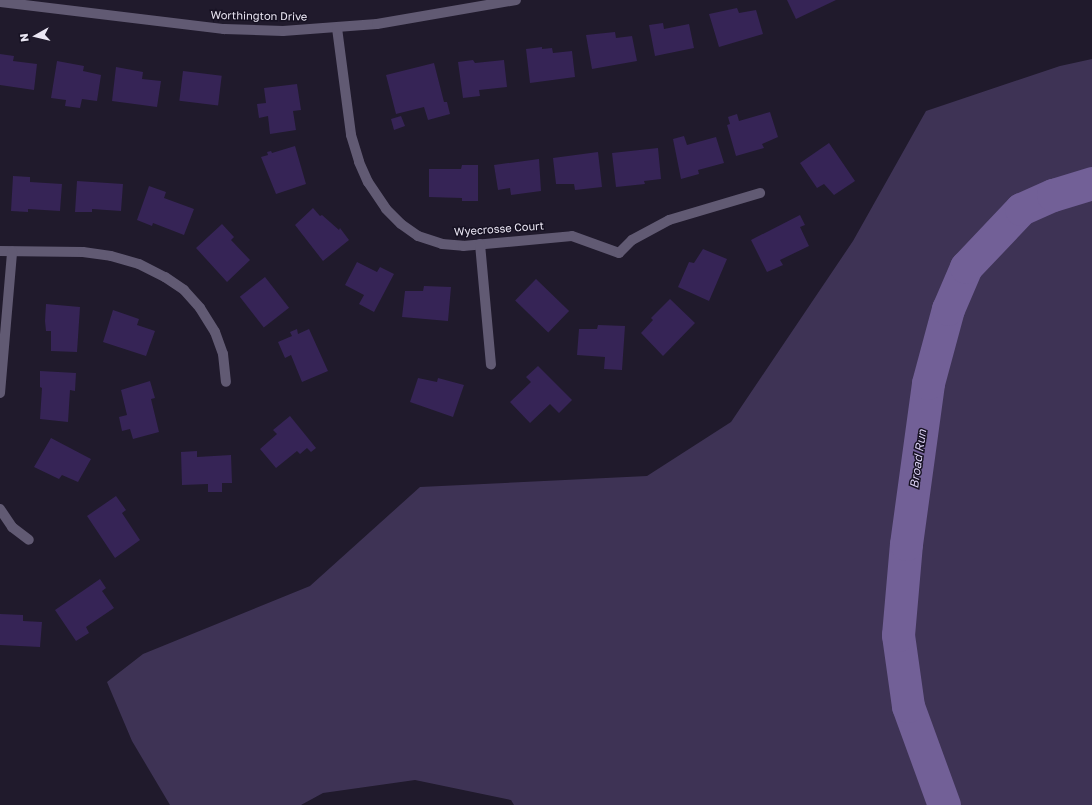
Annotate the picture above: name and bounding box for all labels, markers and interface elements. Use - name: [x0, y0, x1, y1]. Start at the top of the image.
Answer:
- street label: Worthington Drive: [211, 9, 307, 23]
- north arrow: [16, 16, 56, 56]
- text: N: [17, 33, 31, 43]
- street label: Wyecrosse Court: [454, 219, 544, 239]
- water label: Broad Run: [907, 429, 929, 489]

